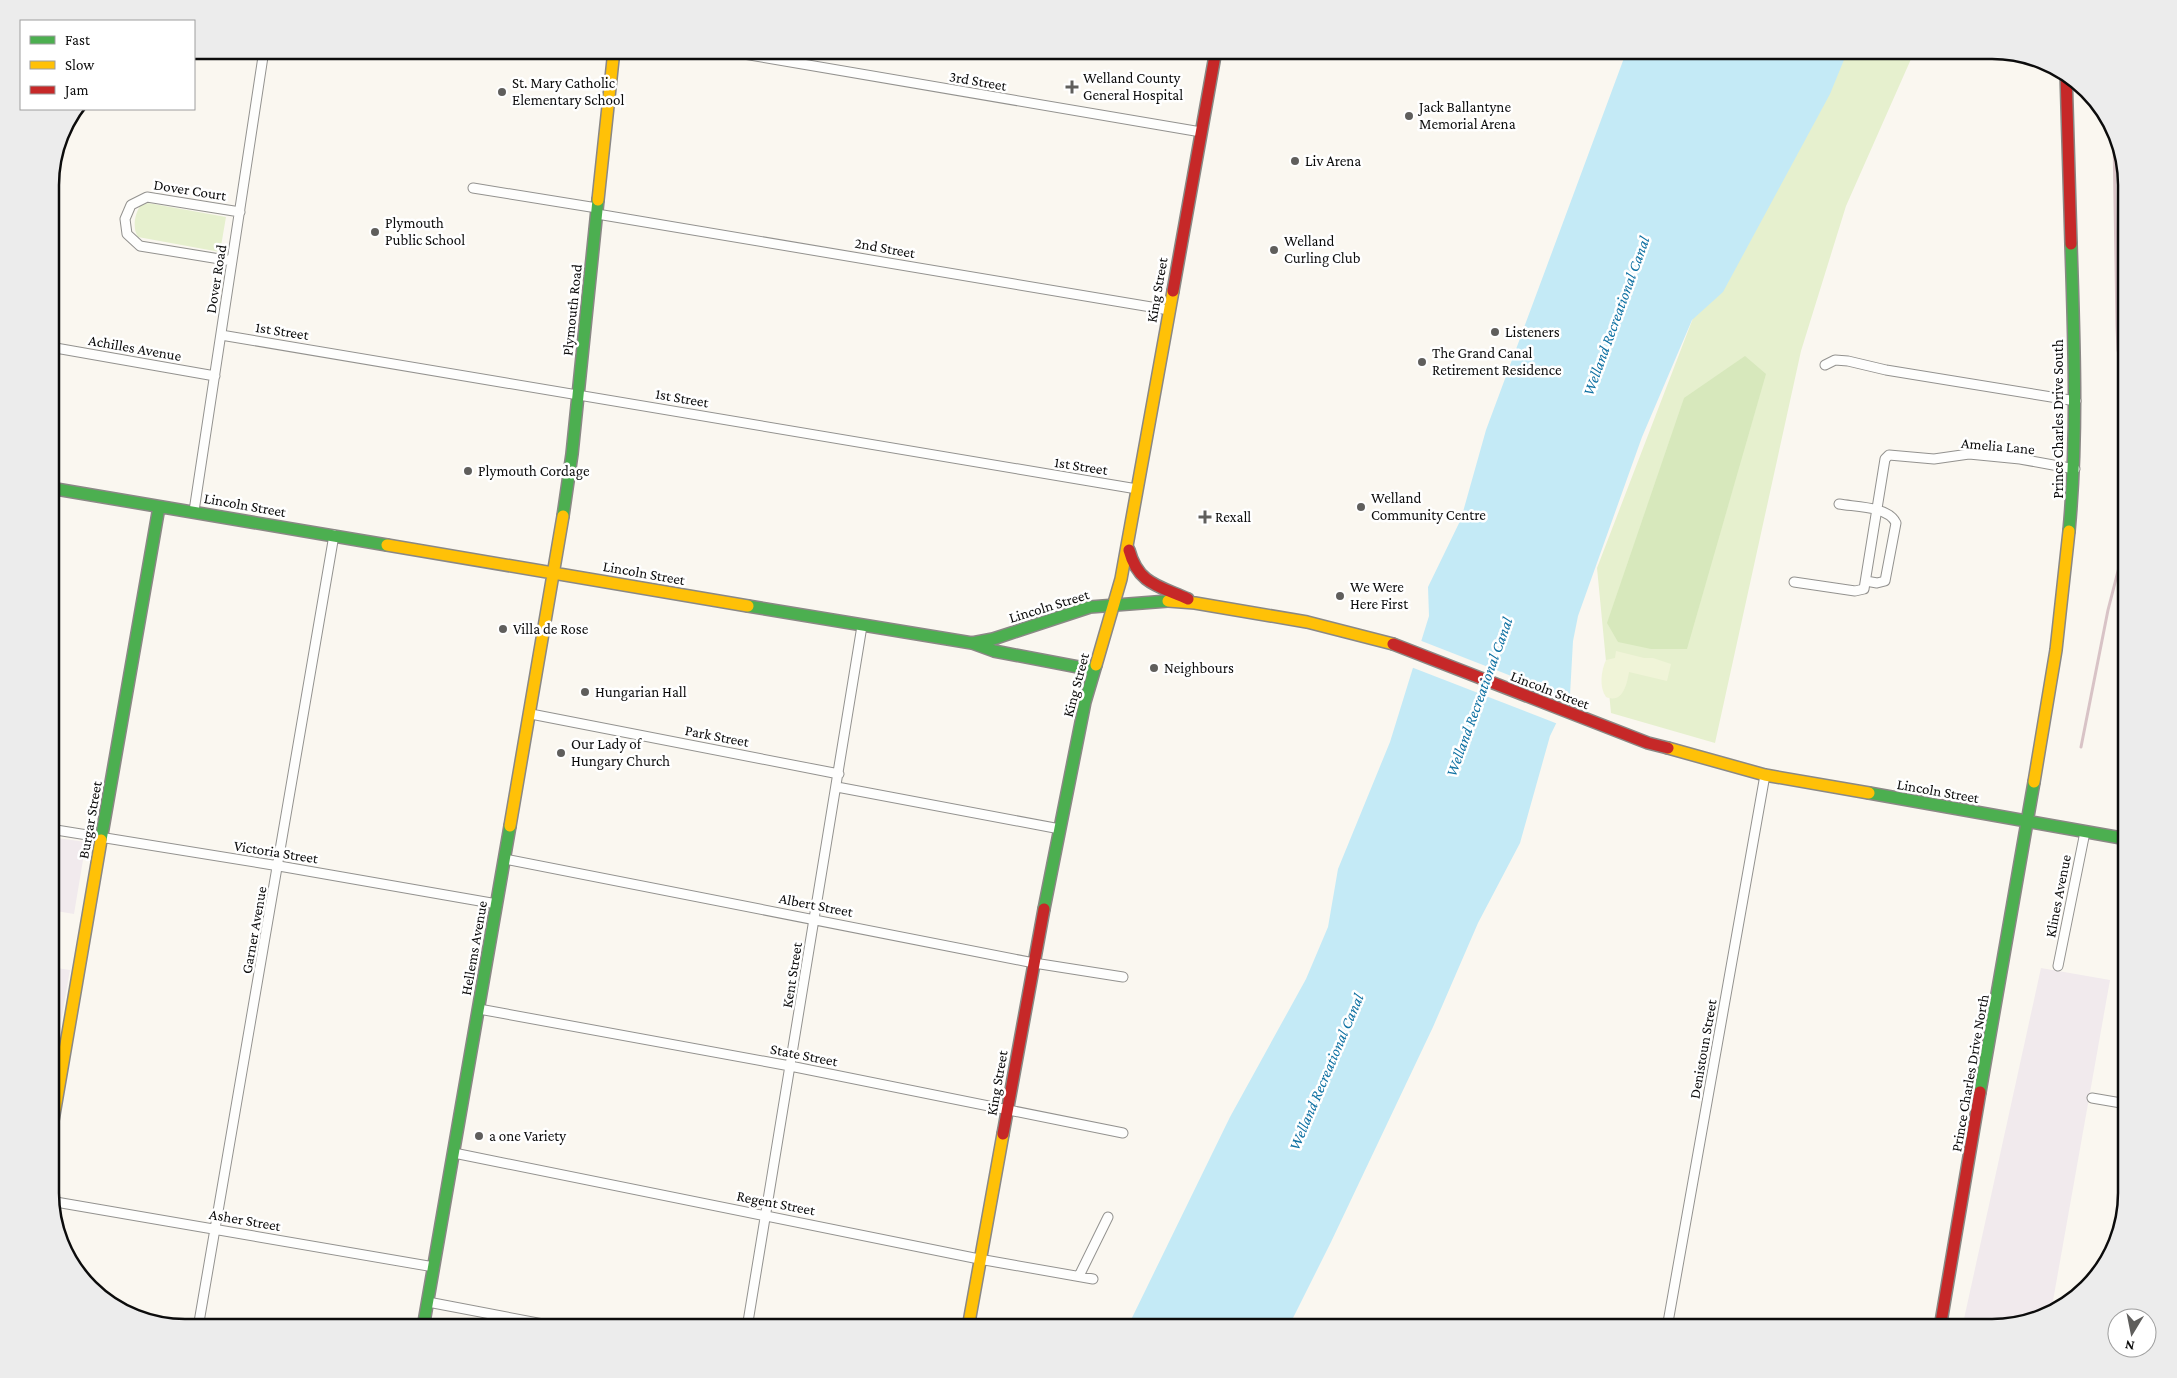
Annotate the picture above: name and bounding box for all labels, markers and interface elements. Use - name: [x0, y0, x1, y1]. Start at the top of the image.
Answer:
- legend: [20, 20, 195, 110]
- text: Fast: [65, 32, 91, 48]
- text: Slow: [65, 57, 95, 73]
- street label: 3rd Street: [948, 68, 1009, 94]
- place label: Welland County General Hospital: [1083, 70, 1183, 104]
- place label: St. Mary Catholic Elementary School: [512, 75, 624, 109]
- marker: Welland County General Hospital: [1065, 80, 1079, 94]
- text: Jam: [63, 82, 88, 99]
- marker: St. Mary Catholic Elementary School: [496, 86, 508, 98]
- place label: Jack Ballantyne Memorial Arena: [1417, 99, 1516, 132]
- marker: Jack Ballantyne Memorial Arena: [1403, 110, 1415, 122]
- place label: Liv Arena: [1305, 153, 1361, 169]
- marker: Liv Arena: [1289, 155, 1301, 167]
- street label: Dover Court: [153, 176, 229, 204]
- place label: Plymouth Public School: [385, 215, 465, 248]
- marker: Plymouth Public School: [369, 226, 381, 238]
- place label: Welland Curling Club: [1284, 233, 1361, 267]
- water label: Welland Recreational Canal: [1579, 233, 1653, 398]
- street label: 2nd Street: [854, 235, 917, 261]
- street label: Dover Road: [203, 243, 229, 314]
- marker: Welland Curling Club: [1268, 244, 1280, 256]
- street label: King Street: [1143, 255, 1172, 324]
- street label: Plymouth Road: [559, 263, 586, 357]
- street label: 1st Street: [254, 319, 311, 343]
- place label: Listeners: [1505, 324, 1560, 340]
- marker: Listeners: [1489, 326, 1501, 338]
- street label: Achilles Avenue: [87, 332, 183, 364]
- street label: Prince Charles Drive South: [2050, 339, 2066, 499]
- place label: The Grand Canal Retirement Residence: [1432, 345, 1562, 378]
- marker: The Grand Canal Retirement Residence: [1416, 356, 1428, 368]
- street label: 1st Street: [654, 385, 711, 411]
- street label: Amelia Lane: [1961, 435, 2036, 457]
- street label: 1st Street: [1053, 454, 1110, 478]
- place label: Plymouth Cordage: [478, 463, 590, 480]
- marker: Plymouth Cordage: [462, 465, 474, 477]
- street label: Lincoln Street: [203, 490, 288, 520]
- place label: Welland Community Centre: [1371, 490, 1486, 524]
- marker: Welland Community Centre: [1355, 501, 1367, 513]
- place label: Rexall: [1215, 509, 1251, 525]
- marker: Rexall: [1199, 511, 1211, 523]
- street label: Lincoln Street: [602, 558, 687, 588]
- place label: We Were Here First: [1350, 579, 1409, 612]
- street label: Lincoln Street: [1007, 586, 1092, 626]
- marker: We Were Here First: [1334, 590, 1346, 602]
- water label: Welland Recreational Canal: [1442, 614, 1516, 779]
- place label: Villa de Rose: [513, 621, 589, 637]
- marker: Villa de Rose: [497, 623, 509, 635]
- street label: King Street: [1060, 650, 1093, 719]
- place label: Neighbours: [1164, 660, 1234, 677]
- marker: Neighbours: [1148, 662, 1160, 674]
- street label: Lincoln Street: [1508, 668, 1593, 713]
- place label: Hungarian Hall: [595, 684, 687, 701]
- marker: Hungarian Hall: [579, 686, 591, 698]
- street label: Park Street: [684, 722, 751, 750]
- place label: Our Lady of Hungary Church: [571, 736, 670, 770]
- marker: Our Lady of Hungary Church: [555, 747, 567, 759]
- street label: Lincoln Street: [1896, 776, 1981, 806]
- street label: Burgar Street: [75, 779, 106, 860]
- street label: Victoria Street: [233, 837, 320, 867]
- street label: Klines Avenue: [2042, 853, 2074, 939]
- street label: Garner Avenue: [238, 885, 270, 975]
- street label: Albert Street: [778, 890, 855, 920]
- street label: Hellems Avenue: [458, 899, 490, 997]
- street label: Kent Street: [779, 940, 805, 1009]
- water label: Welland Recreational Canal: [1285, 990, 1367, 1153]
- street label: Prince Charles Drive North: [1948, 993, 1992, 1153]
- street label: Denistoun Street: [1686, 997, 1720, 1100]
- street label: State Street: [769, 1041, 840, 1070]
- street label: King Street: [983, 1048, 1012, 1117]
- place label: a one Variety: [489, 1128, 566, 1145]
- marker: a one Variety: [473, 1130, 485, 1142]
- street label: Regent Street: [735, 1188, 818, 1220]
- street label: Asher Street: [208, 1206, 283, 1234]
- north arrow: [2107, 1308, 2157, 1358]
- text: N: [2123, 1337, 2136, 1355]

